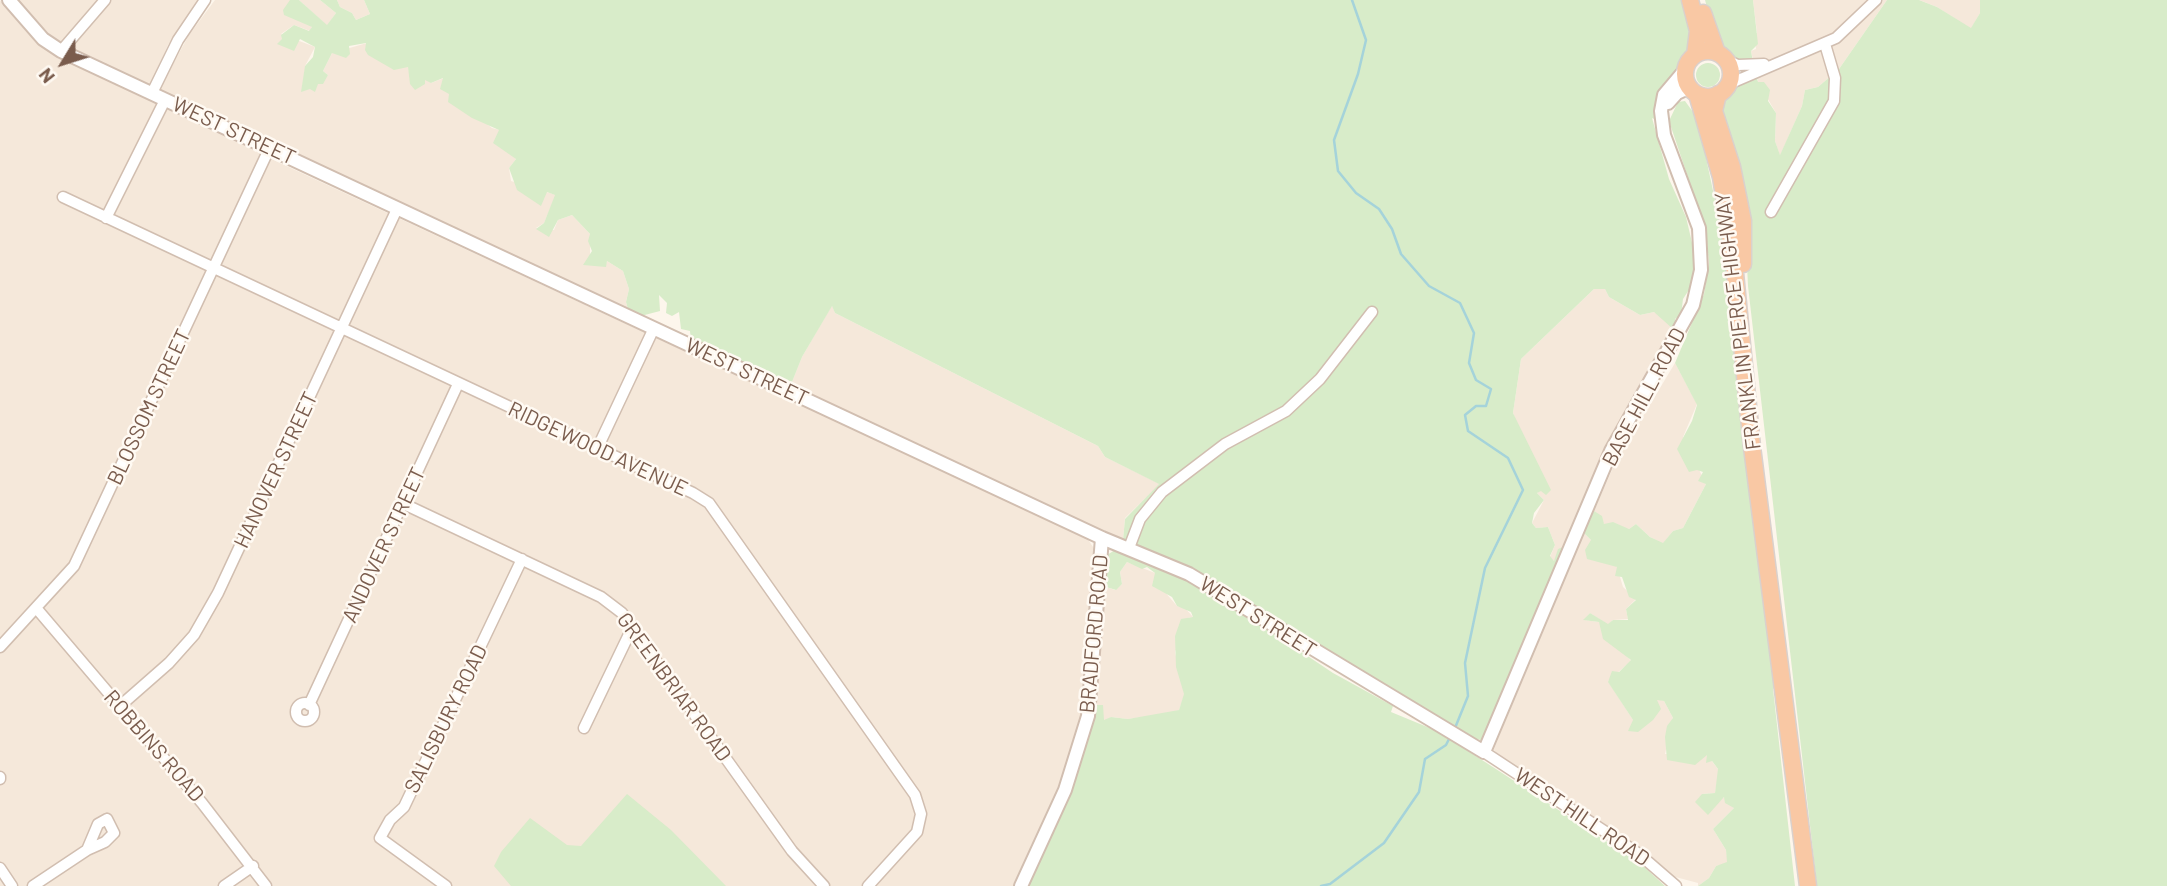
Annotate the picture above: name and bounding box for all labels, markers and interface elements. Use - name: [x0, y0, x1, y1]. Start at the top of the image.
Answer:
- north arrow: [28, 28, 98, 98]
- text: N: [33, 64, 59, 88]
- street label: WEST STREET: [168, 92, 300, 170]
- street label: FRANKLIN PIERCE HIGHWAY: [1710, 191, 1766, 451]
- street label: BASE HILL ROAD: [1597, 324, 1691, 470]
- street label: BLOSSOM STREET: [102, 325, 196, 489]
- street label: WEST STREET: [681, 333, 813, 411]
- street label: HANOVER STREET: [229, 388, 323, 552]
- street label: RIDGEWOOD AVENUE: [504, 396, 692, 502]
- street label: ANDOVER STREET: [337, 463, 431, 627]
- street label: BRADFORD ROAD: [1075, 554, 1113, 714]
- street label: WEST STREET: [1195, 571, 1321, 663]
- street label: GREENBRIAR ROAD: [612, 608, 736, 766]
- street label: SALISBURY ROAD: [399, 641, 493, 797]
- street label: ROBBINS ROAD: [99, 685, 209, 807]
- street label: WEST HILL ROAD: [1510, 762, 1654, 872]

